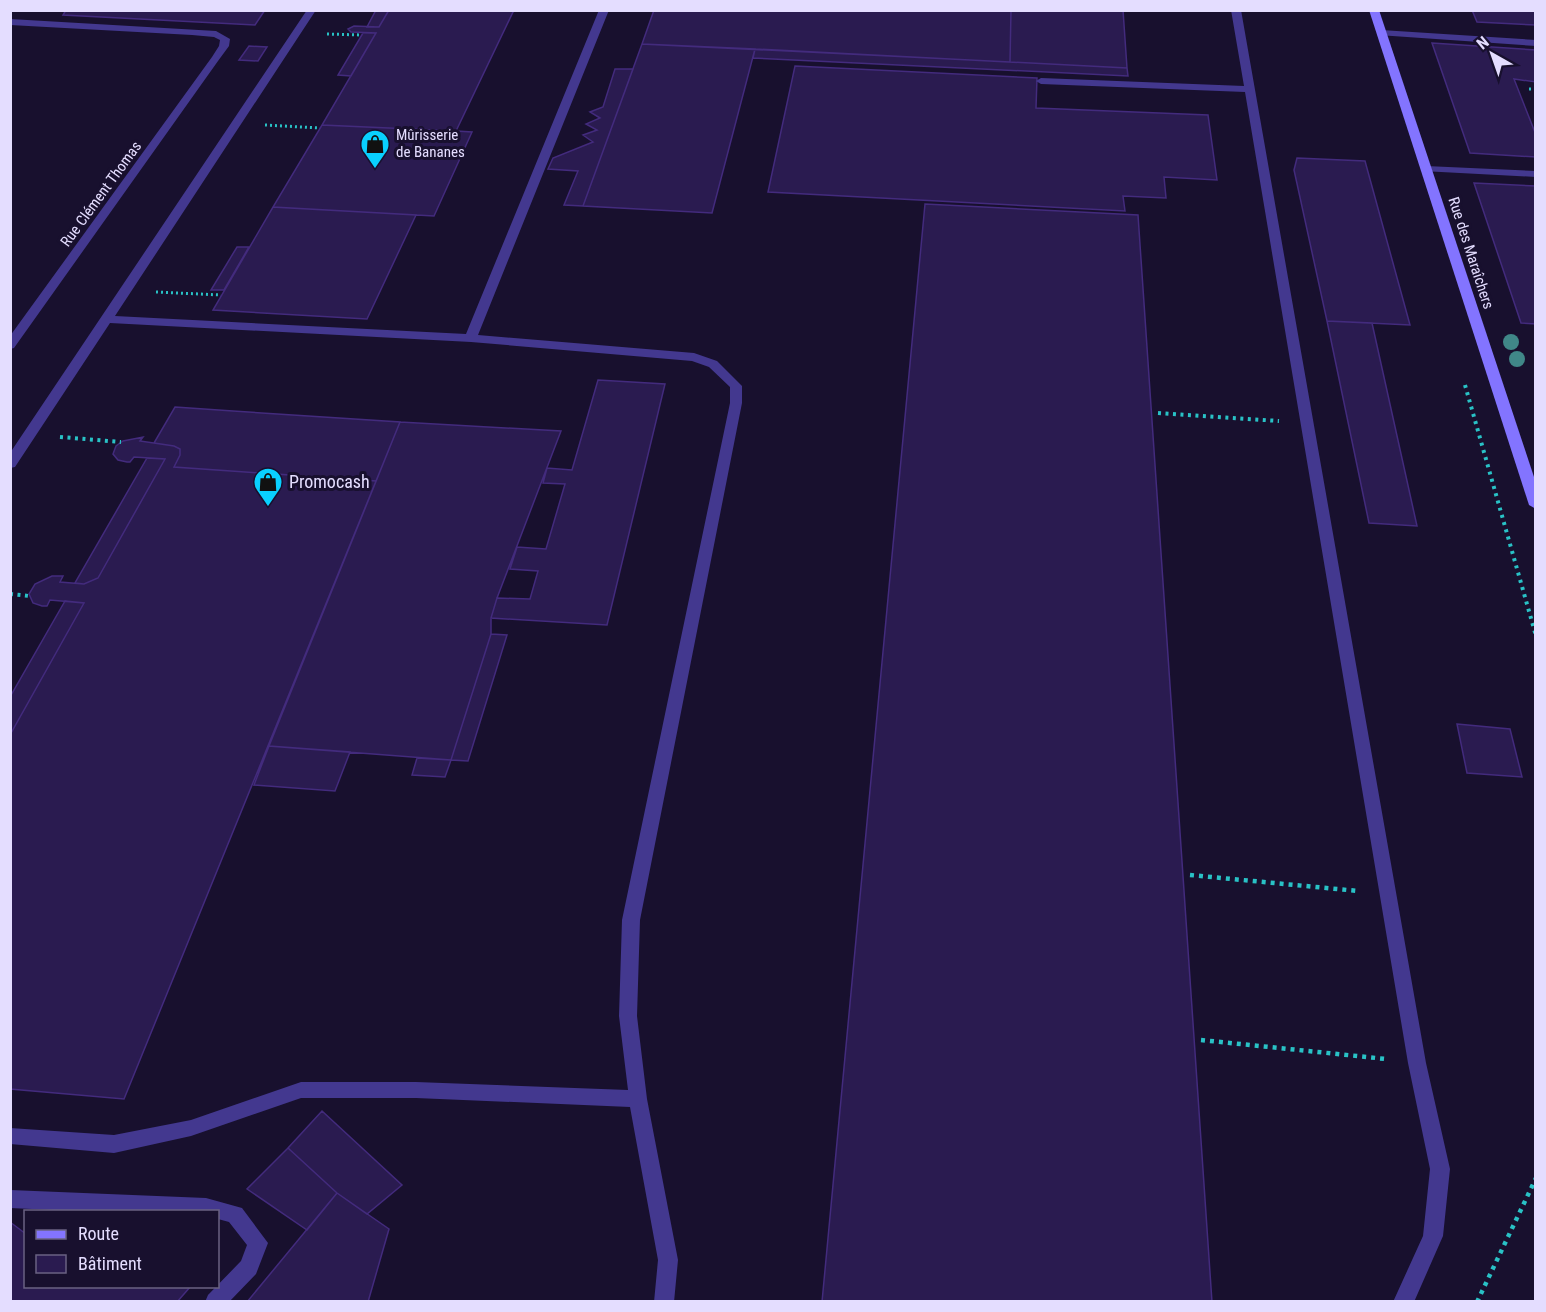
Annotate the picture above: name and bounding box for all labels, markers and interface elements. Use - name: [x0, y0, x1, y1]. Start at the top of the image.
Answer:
- north arrow: [1462, 24, 1522, 84]
- text: N: [1473, 32, 1493, 53]
- place label: Mûrisserie de Bananes: [396, 126, 465, 161]
- shop icon: Mûrisserie de Bananes: [359, 128, 391, 170]
- street label: Rue Clément Thomas: [57, 138, 145, 250]
- street label: Rue des Maraîchers: [1444, 195, 1498, 311]
- shop icon: Promocash: [252, 466, 284, 508]
- place label: Promocash: [289, 471, 370, 492]
- legend: [24, 1210, 219, 1288]
- text: Route: [78, 1223, 119, 1244]
- text: Bâtiment: [78, 1253, 142, 1274]

